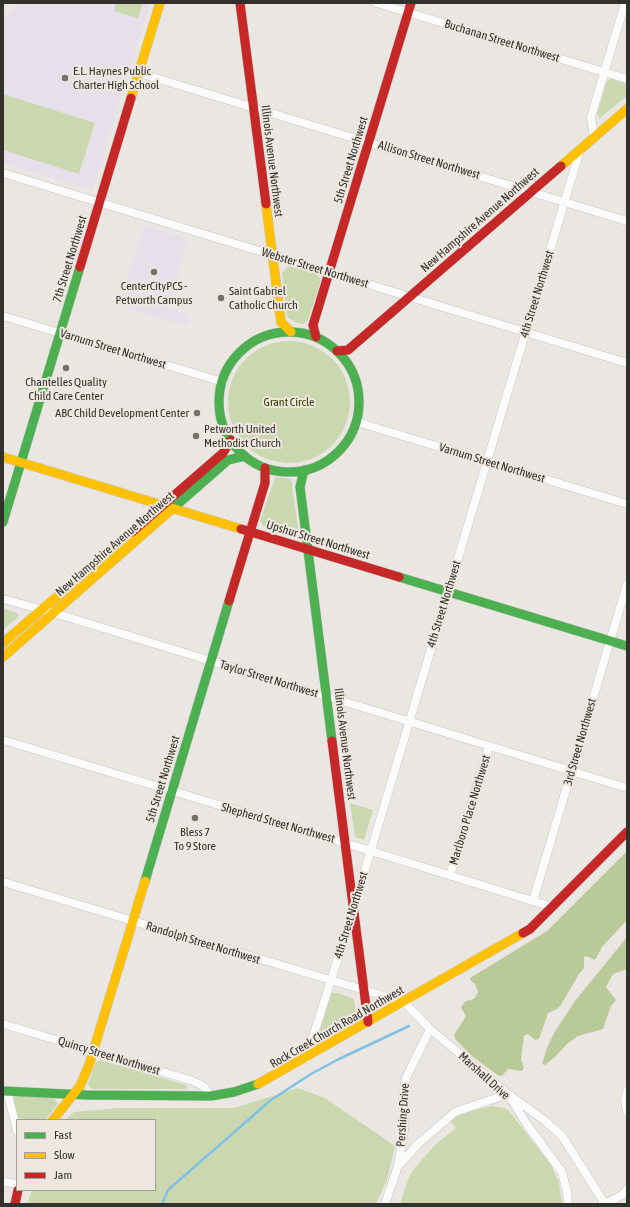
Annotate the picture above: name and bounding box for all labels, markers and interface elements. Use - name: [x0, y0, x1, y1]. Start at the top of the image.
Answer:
- street label: Buchanan Street Northwest: [443, 17, 561, 65]
- place label: E.L. Haynes Public Charter High School: [73, 64, 159, 92]
- marker: E.L. Haynes Public Charter High School: [60, 73, 70, 83]
- street label: Illinois Avenue Northwest: [258, 104, 286, 218]
- street label: 5th Street Northwest: [331, 115, 371, 205]
- street label: Allison Street Northwest: [376, 138, 482, 182]
- street label: New Hampshire Avenue Northwest: [418, 165, 542, 275]
- street label: 7th Street Northwest: [50, 214, 90, 304]
- street label: Webster Street Northwest: [260, 245, 370, 291]
- street label: 4th Street Northwest: [517, 249, 557, 339]
- marker: CenterCityPCS - Petworth Campus: [149, 267, 159, 277]
- place label: CenterCityPCS - Petworth Campus: [115, 279, 193, 307]
- place label: Saint Gabriel Catholic Church: [229, 284, 298, 312]
- marker: Saint Gabriel Catholic Church: [216, 293, 226, 303]
- street label: Varnum Street Northwest: [58, 326, 168, 372]
- marker: Chantelles Quality Child Care Center: [61, 363, 71, 373]
- place label: Chantelles Quality Child Care Center: [25, 375, 107, 403]
- park label: Grant Circle: [264, 395, 314, 409]
- place label: ABC Child Development Center: [55, 406, 189, 420]
- marker: ABC Child Development Center: [192, 408, 202, 418]
- place label: Petworth United Methodist Church: [204, 422, 281, 450]
- marker: Petworth United Methodist Church: [191, 431, 201, 441]
- street label: Varnum Street Northwest: [437, 440, 547, 486]
- street label: New Hampshire Avenue Northwest: [53, 489, 177, 599]
- street label: Upshur Street Northwest: [265, 517, 371, 563]
- street label: 4th Street Northwest: [424, 559, 464, 649]
- street label: Taylor Street Northwest: [218, 657, 320, 701]
- street label: Illinois Avenue Northwest: [331, 687, 359, 801]
- street label: 3rd Street Northwest: [561, 697, 599, 787]
- street label: 5th Street Northwest: [143, 734, 183, 824]
- street label: Marlboro Place Northwest: [446, 753, 494, 867]
- street label: Shepherd Street Northwest: [219, 800, 337, 846]
- marker: Bless 7 To 9 Store: [190, 813, 200, 823]
- place label: Bless 7 To 9 Store: [174, 825, 216, 853]
- street label: 4th Street Northwest: [331, 870, 371, 960]
- street label: Randolph Street Northwest: [144, 919, 262, 967]
- street label: Rock Creek Church Road Northwest: [267, 983, 407, 1071]
- street label: Quincy Street Northwest: [56, 1034, 162, 1078]
- street label: Marshall Drive: [455, 1049, 513, 1103]
- street label: Pershing Drive: [394, 1083, 412, 1147]
- legend: [16, 1119, 156, 1191]
- text: Fast: [54, 1128, 72, 1142]
- text: Slow: [54, 1148, 75, 1162]
- text: Jam: [54, 1168, 72, 1182]

